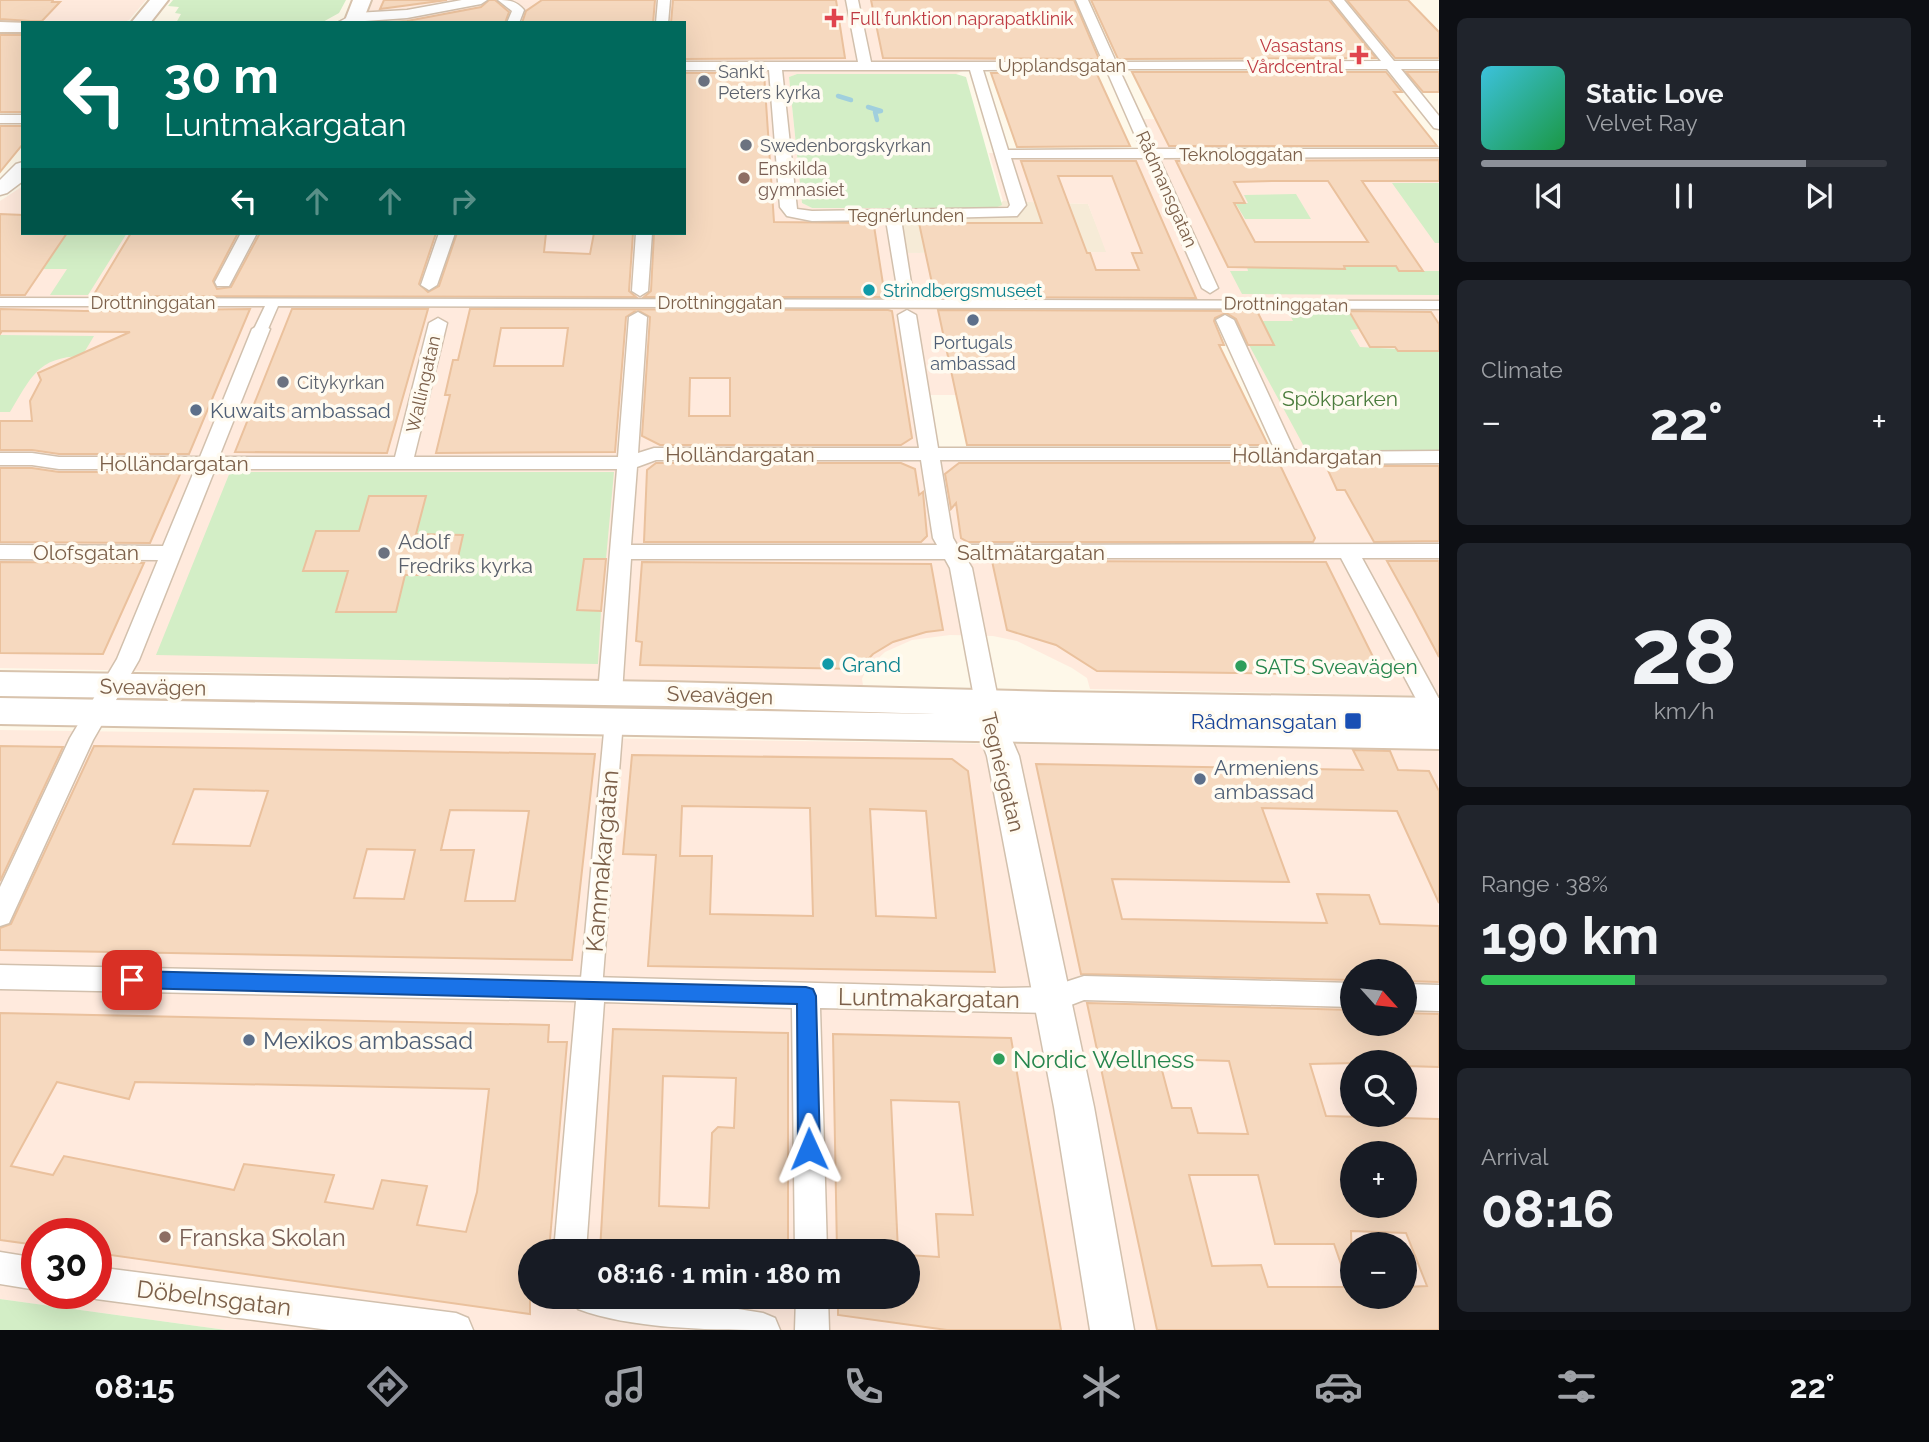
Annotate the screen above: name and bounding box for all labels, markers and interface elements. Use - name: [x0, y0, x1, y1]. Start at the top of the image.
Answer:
- marker: Full funktion naprapatklinik: [824, 8, 844, 28]
- place label: Full funktion naprapatklinik: [850, 8, 1074, 29]
- place label: Vasastans Vårdcentral: [1247, 35, 1343, 77]
- marker: Vasastans Vårdcentral: [1349, 45, 1369, 65]
- text: 30 m: [164, 47, 279, 104]
- icon: left: [49, 49, 140, 140]
- street label: Upplandsgatan: [998, 55, 1126, 76]
- place label: Sankt Peters kyrka: [718, 61, 820, 103]
- marker: Sankt Peters kyrka: [696, 73, 712, 89]
- text: Static Love: [1586, 79, 1724, 109]
- text: Luntmakargatan: [164, 106, 407, 143]
- text: Velvet Ray: [1586, 109, 1698, 136]
- street label: Rådmansgatan: [1132, 127, 1202, 251]
- place label: Swedenborgskyrkan: [760, 135, 931, 156]
- marker: Swedenborgskyrkan: [738, 137, 754, 153]
- street label: Teknologgatan: [1179, 144, 1303, 165]
- place label: Enskilda gymnasiet: [758, 158, 845, 200]
- marker: Enskilda gymnasiet: [736, 170, 752, 186]
- icon: previous: [1530, 177, 1568, 215]
- icon: pause: [1665, 177, 1703, 215]
- icon: next: [1800, 177, 1838, 215]
- icon: left: [225, 182, 263, 220]
- icon: ahead: [298, 182, 336, 220]
- icon: ahead: [371, 182, 409, 220]
- icon: right: [444, 182, 482, 220]
- street label: Tegnérlunden: [848, 205, 964, 226]
- place label: Strindbergsmuseet: [883, 280, 1042, 301]
- marker: Strindbergsmuseet: [861, 282, 877, 298]
- street label: Drottninggatan: [91, 292, 215, 313]
- street label: Drottninggatan: [658, 292, 782, 313]
- street label: Drottninggatan: [1223, 292, 1349, 316]
- marker: Portugals ambassad: [965, 312, 981, 328]
- place label: Portugals ambassad: [930, 332, 1016, 374]
- street label: Wallingatan: [402, 333, 444, 435]
- text: Climate: [1481, 356, 1563, 383]
- place label: Citykyrkan: [297, 372, 384, 393]
- marker: Citykyrkan: [275, 374, 291, 390]
- park label: Spökparken: [1282, 386, 1398, 411]
- text: 22°: [1650, 391, 1723, 452]
- place label: Kuwaits ambassad: [210, 398, 391, 423]
- text: −: [1481, 399, 1501, 444]
- text: +: [1871, 399, 1887, 444]
- marker: Kuwaits ambassad: [188, 402, 204, 418]
- street label: Holländargatan: [665, 442, 815, 467]
- street label: Holländargatan: [1232, 442, 1382, 470]
- street label: Holländargatan: [99, 451, 249, 476]
- place label: Adolf Fredriks kyrka: [398, 529, 533, 578]
- street label: Olofsgatan: [33, 540, 139, 565]
- street label: Saltmätargatan: [957, 540, 1105, 565]
- marker: Adolf Fredriks kyrka: [376, 545, 392, 561]
- text: 28: [1631, 598, 1737, 705]
- place label: Grand: [842, 652, 901, 677]
- place label: SATS Sveavägen: [1255, 654, 1418, 679]
- marker: Grand: [820, 656, 836, 672]
- marker: SATS Sveavägen: [1233, 658, 1249, 674]
- street label: Sveavägen: [100, 674, 206, 700]
- street label: Sveavägen: [666, 681, 774, 709]
- text: km/h: [1654, 697, 1714, 724]
- place label: Rådmansgatan: [1191, 709, 1337, 734]
- street label: Tegnérgatan: [976, 710, 1030, 834]
- marker: Rådmansgatan: [1343, 711, 1363, 731]
- place label: Armeniens ambassad: [1214, 755, 1319, 804]
- street label: Kammakargatan: [580, 769, 624, 953]
- marker: Armeniens ambassad: [1192, 771, 1208, 787]
- text: Range · 38%: [1481, 870, 1608, 897]
- text: 190 km: [1481, 905, 1659, 966]
- pin: [102, 950, 162, 1010]
- north arrow: [1340, 959, 1418, 1036]
- map controls: [1340, 959, 1417, 1309]
- icon: arrive: [113, 961, 151, 999]
- street label: Luntmakargatan: [838, 982, 1020, 1014]
- place label: Mexikos ambassad: [263, 1026, 473, 1055]
- marker: Mexikos ambassad: [241, 1032, 257, 1048]
- place label: Nordic Wellness: [1013, 1045, 1194, 1074]
- button: search: [1340, 1050, 1417, 1127]
- marker: Nordic Wellness: [991, 1051, 1007, 1067]
- position arrow: [772, 1112, 846, 1186]
- button: +: [1340, 1141, 1417, 1218]
- text: Arrival: [1481, 1143, 1548, 1170]
- text: 08:16: [1481, 1178, 1614, 1239]
- speed limit sign: 30: [21, 1218, 112, 1309]
- place label: Franska Skolan: [179, 1223, 346, 1252]
- marker: Franska Skolan: [157, 1229, 173, 1245]
- button: −: [1340, 1232, 1417, 1309]
- text: 08:16 · 1 min · 180 m: [597, 1259, 841, 1289]
- street label: Döbelnsgatan: [135, 1274, 293, 1322]
- icon: directions: [363, 1362, 412, 1411]
- icon: music: [601, 1362, 650, 1411]
- icon: phone: [839, 1362, 888, 1411]
- icon: climate: [1077, 1362, 1126, 1411]
- icon: car: [1314, 1362, 1363, 1411]
- icon: filters: [1552, 1362, 1601, 1411]
- text: 08:15: [94, 1368, 175, 1405]
- text: 22°: [1790, 1368, 1835, 1405]

